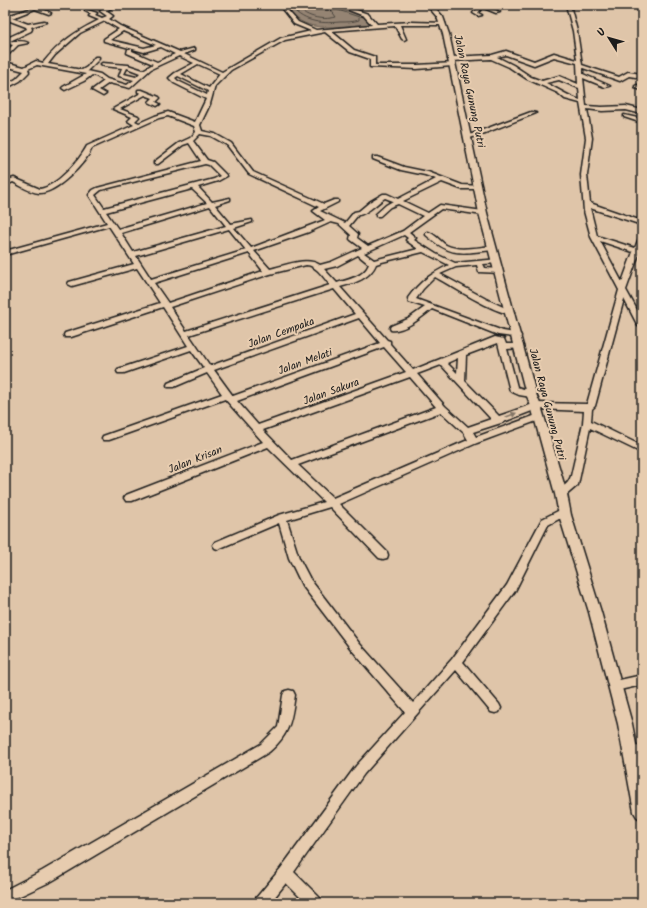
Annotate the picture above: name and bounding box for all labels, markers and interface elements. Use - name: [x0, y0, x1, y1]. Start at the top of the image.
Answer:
- north arrow: [589, 18, 629, 58]
- text: U: [593, 24, 611, 41]
- street label: Jalan Raya Gunung Putri: [448, 33, 490, 150]
- street label: Jalan Cempaka: [246, 313, 317, 353]
- street label: Jalan Melati: [276, 344, 335, 380]
- street label: Jalan Raya Gunung Putri: [523, 346, 571, 463]
- street label: Jalan Sakura: [301, 373, 362, 410]
- one-way arrow: [506, 412, 518, 418]
- street label: Jalan Krisan: [166, 441, 225, 479]

